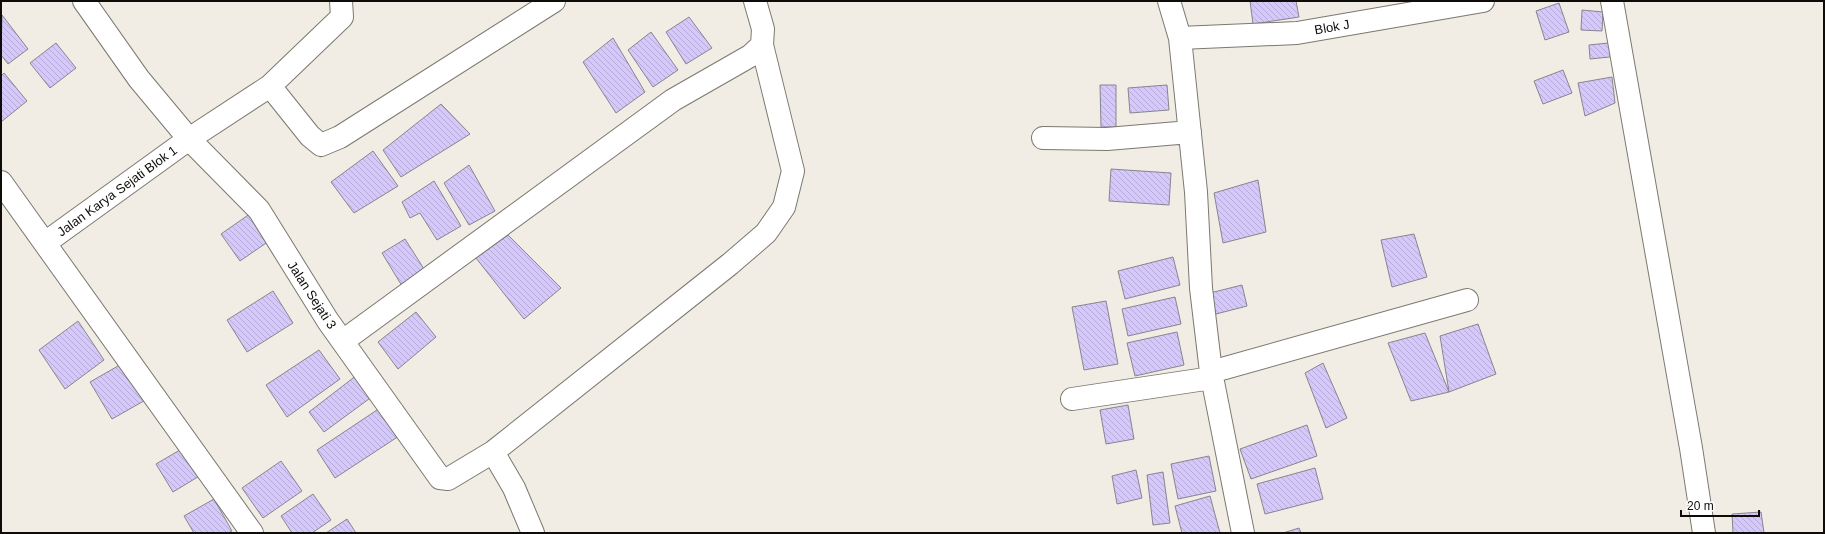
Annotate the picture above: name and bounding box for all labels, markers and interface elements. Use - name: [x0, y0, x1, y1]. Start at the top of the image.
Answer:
- street label: Blok J: [1313, 17, 1351, 37]
- street label: Jalan Karya Sejati Blok 1: [54, 142, 180, 240]
- street label: Jalan Sejati 3: [284, 258, 340, 332]
- scale bar: [1681, 492, 1759, 518]
- text: 20 m: [1687, 499, 1714, 513]

